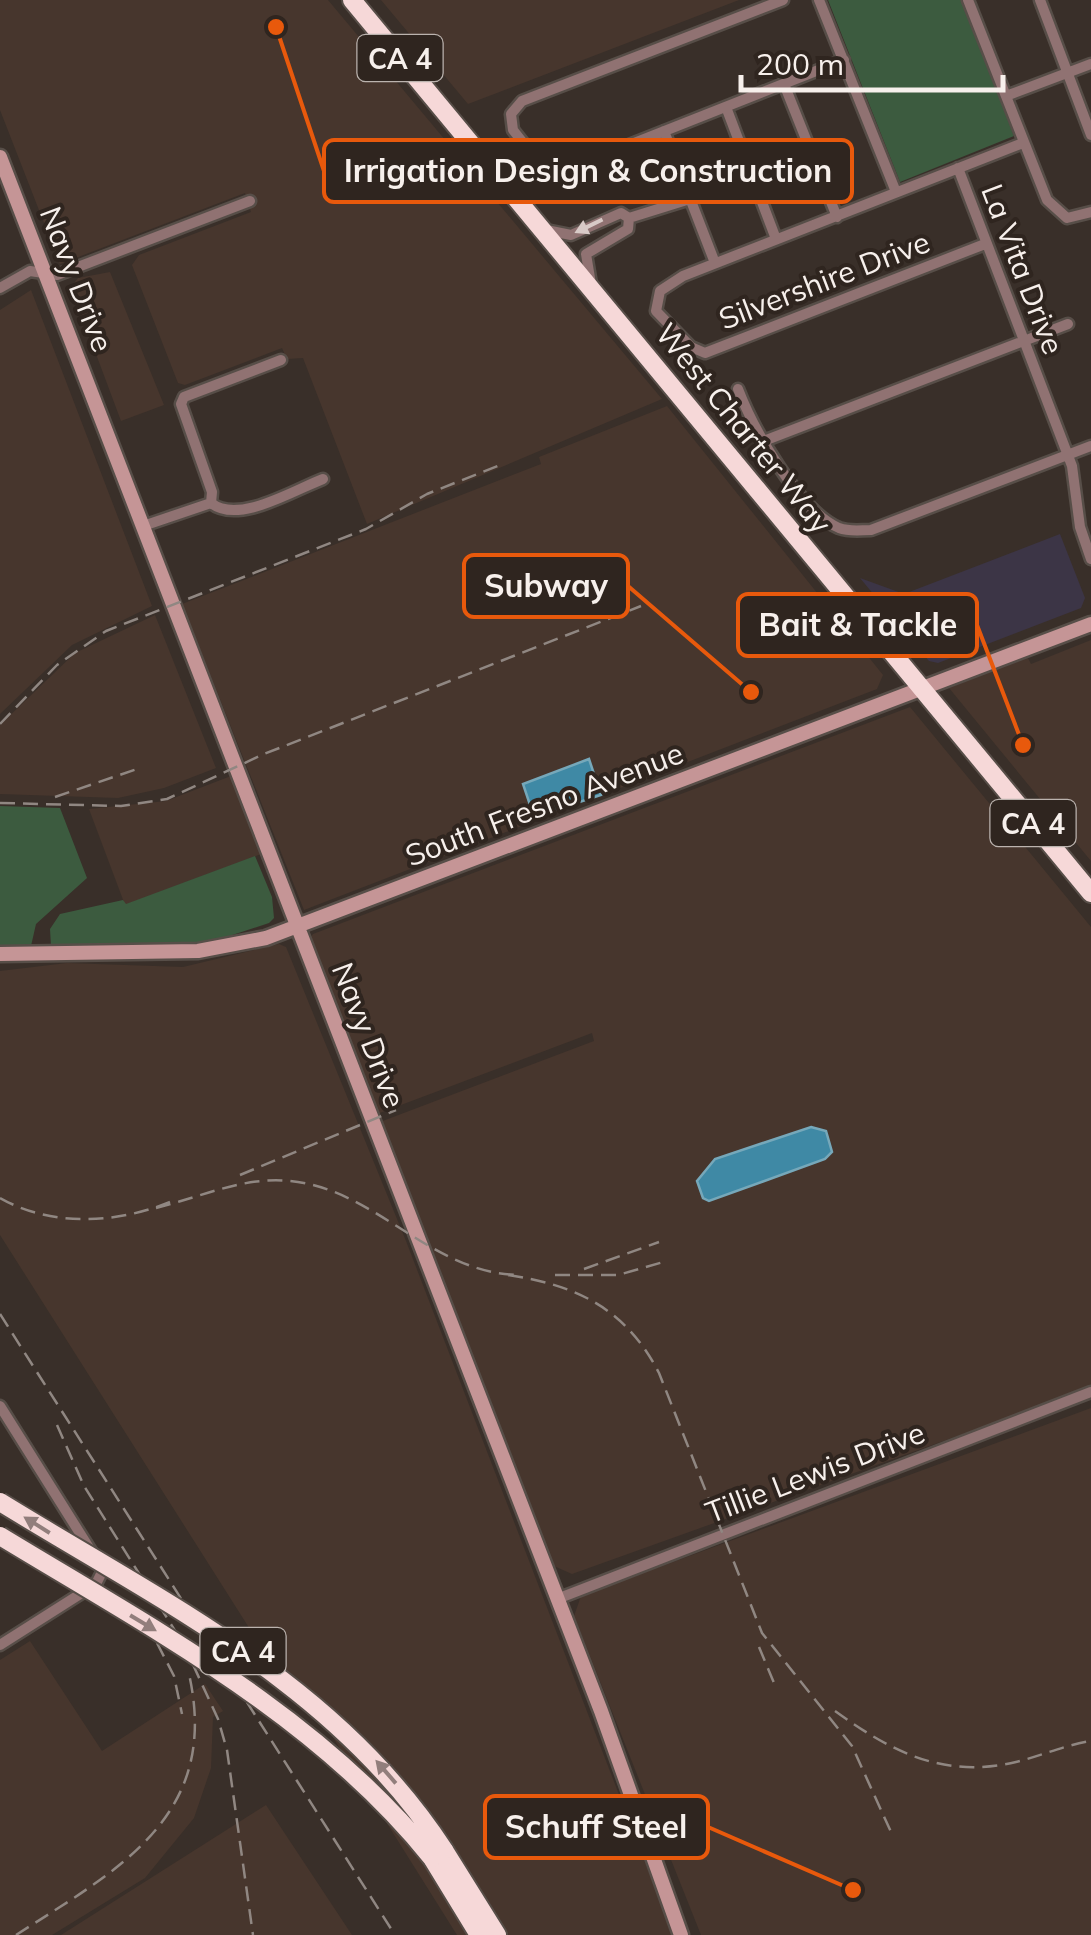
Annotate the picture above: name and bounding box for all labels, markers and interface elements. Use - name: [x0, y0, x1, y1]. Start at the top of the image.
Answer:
- scale bar: [741, 30, 1004, 92]
- road number: CA 4: [358, 35, 442, 81]
- text: 200 m: [756, 45, 844, 83]
- callout: Irrigation Design & Construction: [324, 140, 852, 202]
- text: Irrigation Design & Construction: [344, 150, 832, 190]
- street label: La Vita Drive: [973, 179, 1073, 359]
- street label: Navy Drive: [32, 201, 122, 357]
- one-way arrow: [574, 217, 603, 234]
- street label: Silvershire Drive: [713, 222, 935, 338]
- street label: West Charter Way: [648, 315, 840, 541]
- callout: Subway: [464, 555, 628, 617]
- text: Subway: [484, 565, 609, 605]
- callout: Bait & Tackle: [738, 594, 977, 656]
- text: Bait & Tackle: [759, 604, 957, 644]
- street label: South Fresno Avenue: [400, 733, 688, 875]
- road number: CA 4: [990, 800, 1076, 846]
- street label: Navy Drive: [324, 957, 414, 1113]
- street label: Tillie Lewis Drive: [700, 1413, 930, 1531]
- one-way arrow: [23, 1517, 51, 1534]
- one-way arrow: [129, 1614, 157, 1631]
- road number: CA 4: [200, 1628, 286, 1674]
- one-way arrow: [376, 1760, 398, 1785]
- callout: Schuff Steel: [485, 1796, 708, 1858]
- text: Schuff Steel: [505, 1806, 687, 1846]

